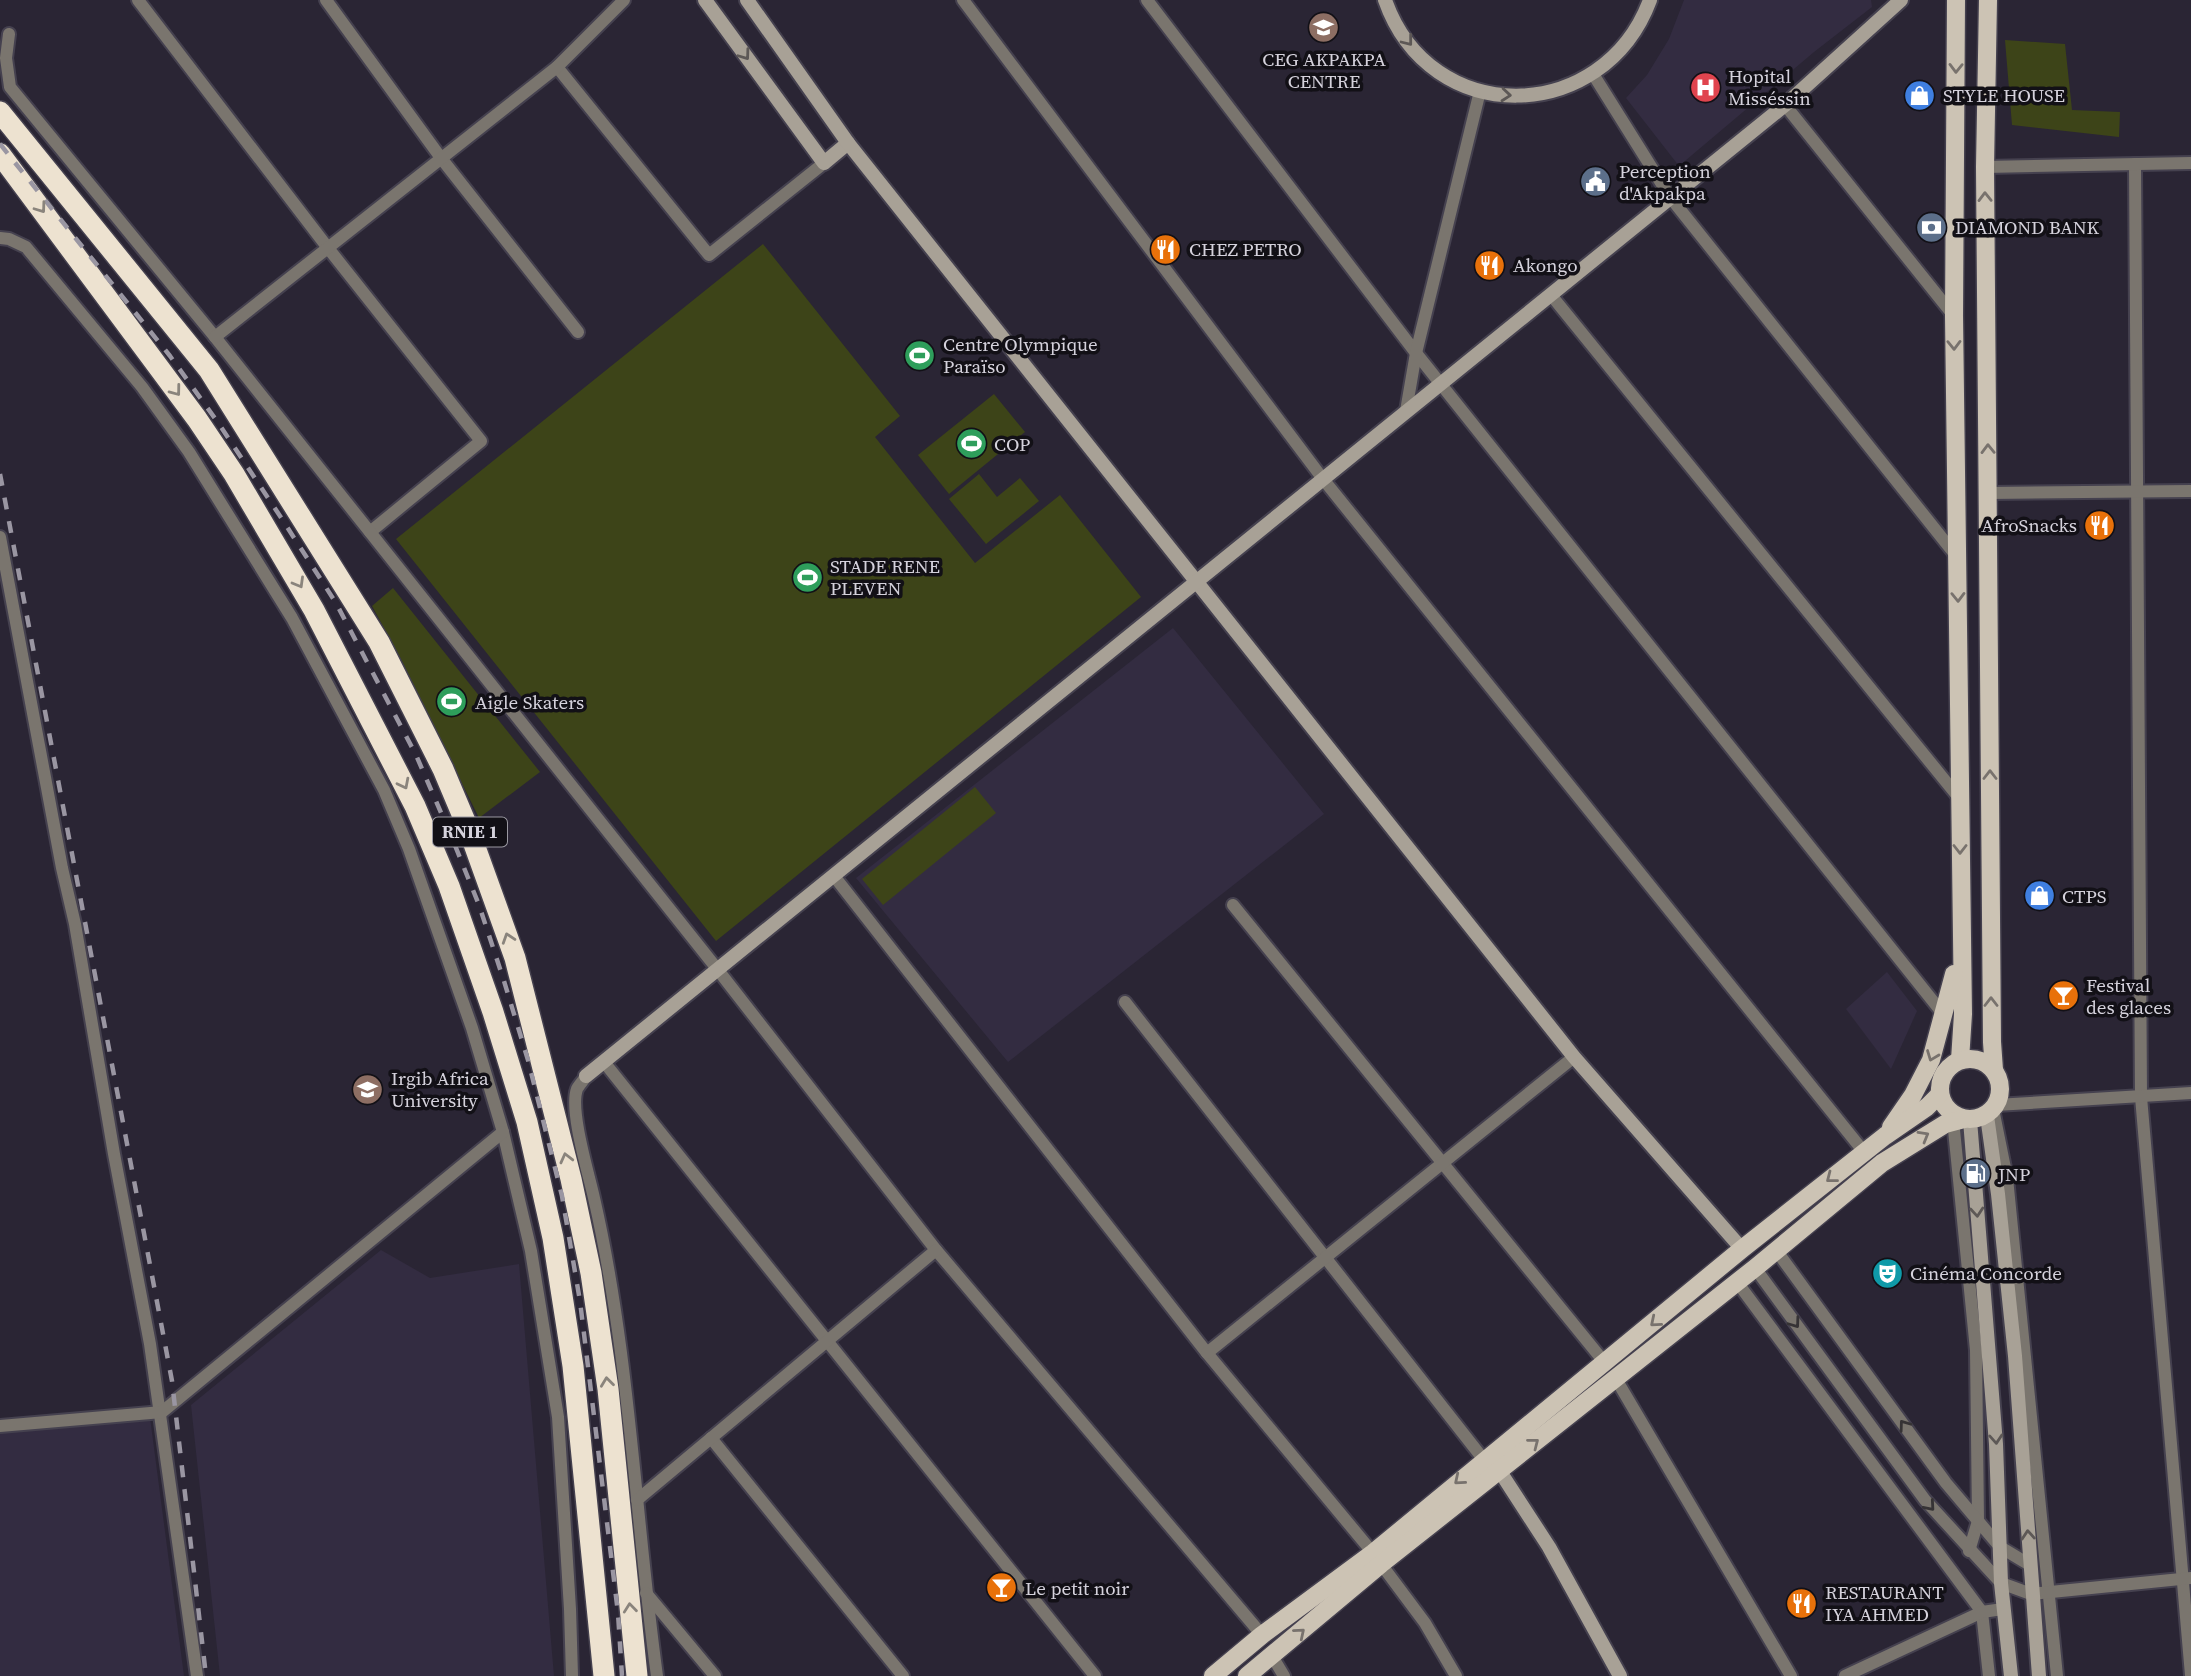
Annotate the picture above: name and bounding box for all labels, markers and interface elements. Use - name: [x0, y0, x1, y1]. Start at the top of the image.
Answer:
- school or university icon: CEG AKPAKPA CENTRE: [1307, 11, 1341, 45]
- one-way arrow: [1399, 34, 1412, 46]
- place label: CEG AKPAKPA CENTRE: [1262, 46, 1386, 94]
- one-way arrow: [737, 47, 750, 60]
- place label: Hopital Misséssin: [1728, 63, 1811, 111]
- one-way arrow: [1948, 63, 1964, 74]
- hospital icon: Hopital Misséssin: [1688, 70, 1722, 104]
- shop icon: STYLE HOUSE: [1903, 78, 1937, 112]
- place label: STYLE HOUSE: [1943, 82, 2065, 108]
- one-way arrow: [1501, 87, 1512, 102]
- place label: Perception d'Akpakpa: [1619, 158, 1711, 206]
- public building icon: Perception d'Akpakpa: [1579, 165, 1613, 199]
- one-way arrow: [1977, 191, 1993, 202]
- one-way arrow: [33, 200, 45, 213]
- bank icon: DIAMOND BANK: [1915, 210, 1949, 244]
- place label: DIAMOND BANK: [1955, 214, 2099, 240]
- restaurant icon: CHEZ PETRO: [1149, 232, 1183, 266]
- place label: CHEZ PETRO: [1189, 236, 1302, 262]
- restaurant icon: Akongo: [1473, 248, 1507, 282]
- place label: Akongo: [1513, 252, 1578, 278]
- place label: Centre Olympique Paraïso: [943, 331, 1098, 379]
- sports icon: Centre Olympique Paraïso: [903, 338, 937, 372]
- one-way arrow: [1946, 340, 1962, 350]
- one-way arrow: [167, 384, 180, 396]
- sports icon: COP: [954, 427, 988, 461]
- place label: COP: [994, 431, 1030, 457]
- one-way arrow: [1980, 443, 1996, 454]
- restaurant icon: AfroSnacks: [2083, 508, 2117, 542]
- place label: AfroSnacks: [1981, 512, 2077, 538]
- place label: STADE RENE PLEVEN: [830, 553, 940, 601]
- sports icon: STADE RENE PLEVEN: [790, 560, 824, 594]
- one-way arrow: [290, 575, 303, 588]
- one-way arrow: [1950, 592, 1966, 602]
- sports icon: Aigle Skaters: [435, 685, 469, 719]
- place label: Aigle Skaters: [475, 689, 584, 715]
- one-way arrow: [1982, 769, 1998, 779]
- one-way arrow: [396, 777, 409, 789]
- road number: RNIE 1: [433, 818, 507, 846]
- one-way arrow: [1953, 843, 1968, 854]
- shop icon: CTPS: [2022, 879, 2056, 913]
- place label: CTPS: [2062, 883, 2107, 909]
- one-way arrow: [502, 933, 516, 945]
- place label: Festival des glaces: [2086, 972, 2171, 1020]
- bar icon: Festival des glaces: [2046, 979, 2080, 1013]
- one-way arrow: [1983, 996, 1999, 1007]
- one-way arrow: [1926, 1050, 1940, 1062]
- place label: Irgib Africa University: [391, 1065, 489, 1113]
- school or university icon: Irgib Africa University: [351, 1072, 385, 1106]
- one-way arrow: [1917, 1132, 1930, 1145]
- one-way arrow: [560, 1152, 574, 1164]
- fuel station icon: JNP: [1958, 1157, 1992, 1191]
- place label: JNP: [1997, 1161, 2030, 1187]
- one-way arrow: [1827, 1170, 1839, 1183]
- one-way arrow: [1969, 1207, 1984, 1218]
- theatre icon: Cinéma Concorde: [1870, 1256, 1904, 1290]
- place label: Cinéma Concorde: [1910, 1260, 2062, 1286]
- one-way arrow: [1650, 1314, 1663, 1326]
- one-way arrow: [1787, 1315, 1800, 1328]
- one-way arrow: [599, 1376, 614, 1388]
- one-way arrow: [1899, 1420, 1912, 1433]
- one-way arrow: [1988, 1434, 2003, 1445]
- one-way arrow: [1526, 1439, 1538, 1452]
- one-way arrow: [1454, 1472, 1467, 1485]
- one-way arrow: [1922, 1498, 1934, 1511]
- one-way arrow: [2021, 1529, 2036, 1540]
- bar icon: Le petit noir: [985, 1571, 1019, 1605]
- place label: Le petit noir: [1025, 1575, 1129, 1601]
- place label: RESTAURANT IYA AHMED: [1825, 1579, 1944, 1627]
- restaurant icon: RESTAURANT IYA AHMED: [1785, 1586, 1819, 1620]
- one-way arrow: [623, 1602, 638, 1613]
- one-way arrow: [1292, 1629, 1305, 1641]

